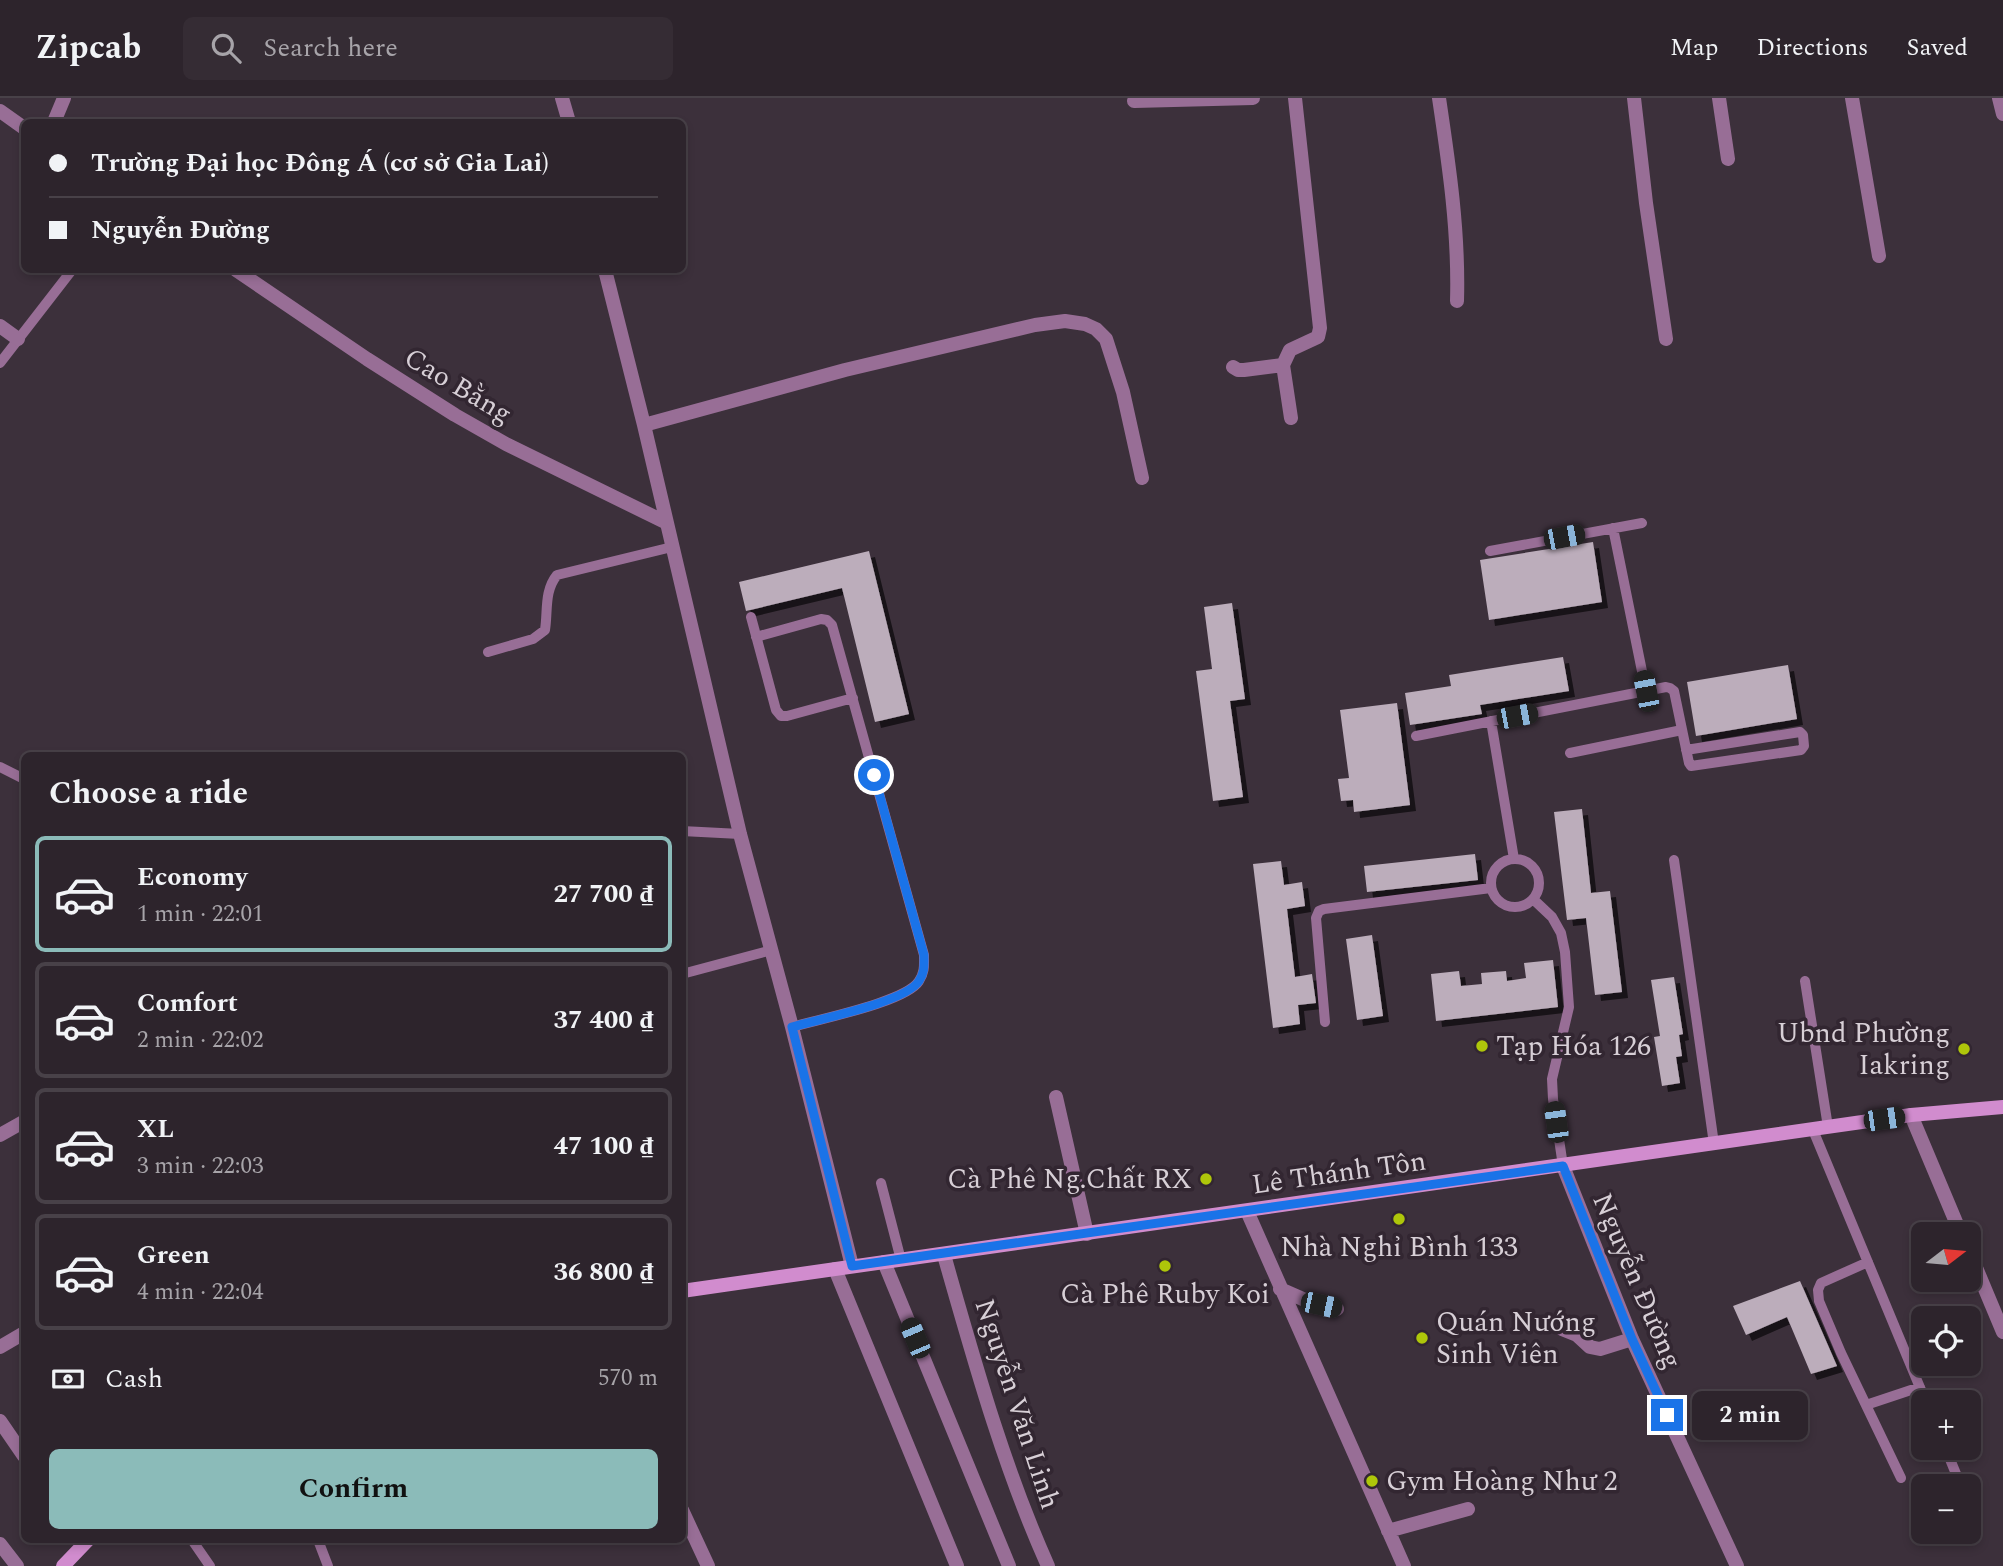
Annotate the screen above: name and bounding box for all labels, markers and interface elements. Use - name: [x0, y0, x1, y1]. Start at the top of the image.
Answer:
- search box: [183, 17, 673, 80]
- text: Zipcab: [35, 23, 141, 73]
- text: Search here: [263, 28, 398, 68]
- icon: search: [207, 29, 245, 67]
- text: Map: [1670, 30, 1718, 66]
- text: Directions: [1756, 30, 1868, 66]
- text: Saved: [1906, 30, 1968, 66]
- text: Trường Đại học Đông Á (cơ sở Gia Lai): [91, 143, 549, 183]
- text: Nguyễn Đường: [91, 210, 270, 250]
- street label: Cao Bằng: [396, 337, 520, 435]
- car: [1542, 523, 1587, 551]
- car: [1632, 668, 1661, 714]
- car: [1495, 702, 1540, 730]
- route start: [858, 759, 890, 791]
- text: Choose a ride: [49, 769, 248, 818]
- text: Economy: [137, 857, 247, 897]
- icon: car: [53, 863, 116, 926]
- text: 27 700 ₫: [553, 874, 654, 914]
- text: 1 min · 22:01: [137, 897, 264, 932]
- text: Comfort: [137, 983, 238, 1023]
- icon: car: [53, 989, 116, 1052]
- text: 37 400 ₫: [553, 1000, 654, 1040]
- place label: Ubnd Phường Iakring: [1777, 1012, 1950, 1087]
- text: 2 min · 22:02: [137, 1023, 264, 1058]
- place label: Tạp Hóa 126: [1496, 1025, 1651, 1068]
- marker: Tạp Hóa 126: [1474, 1038, 1490, 1054]
- marker: Ubnd Phường Iakring: [1956, 1041, 1972, 1057]
- car: [1543, 1100, 1570, 1144]
- car: [1862, 1106, 1907, 1132]
- text: XL: [137, 1109, 174, 1149]
- icon: car: [53, 1115, 116, 1178]
- text: 47 100 ₫: [553, 1126, 654, 1166]
- street label: Lê Thánh Tôn: [1249, 1140, 1429, 1206]
- text: 3 min · 22:03: [137, 1149, 264, 1184]
- place label: Cà Phê Ng.Chất RX: [947, 1158, 1192, 1201]
- marker: Cà Phê Ng.Chất RX: [1198, 1171, 1214, 1187]
- street label: Nguyễn Đường: [1581, 1186, 1693, 1376]
- marker: Nhà Nghỉ Bình 133: [1391, 1211, 1407, 1227]
- north arrow: [1911, 1222, 1981, 1292]
- map controls: [1911, 1222, 1981, 1544]
- place label: Nhà Nghỉ Bình 133: [1280, 1226, 1518, 1269]
- text: Green: [137, 1235, 210, 1275]
- icon: car: [53, 1241, 116, 1304]
- text: 36 800 ₫: [553, 1252, 654, 1292]
- marker: Cà Phê Ruby Koi: [1157, 1258, 1173, 1274]
- place label: Cà Phê Ruby Koi: [1060, 1273, 1270, 1316]
- text: 4 min · 22:04: [137, 1275, 264, 1310]
- car: [1299, 1290, 1344, 1320]
- street label: Nguyễn Văn Linh: [963, 1293, 1071, 1515]
- place label: Quán Nướng Sinh Viên: [1436, 1301, 1596, 1376]
- button: locate: [1911, 1306, 1981, 1376]
- car: [898, 1315, 933, 1361]
- marker: Quán Nướng Sinh Viên: [1414, 1330, 1430, 1346]
- text: Cash: [105, 1359, 163, 1399]
- icon: cash: [49, 1360, 87, 1398]
- text: 570 m: [598, 1361, 658, 1396]
- callout: 2 min: [1692, 1390, 1807, 1440]
- button: +: [1911, 1390, 1981, 1460]
- text: 2 min: [1719, 1398, 1781, 1433]
- route end: [1651, 1399, 1683, 1431]
- button: Confirm: [49, 1449, 658, 1529]
- place label: Gym Hoàng Như 2: [1386, 1460, 1617, 1503]
- marker: Gym Hoàng Như 2: [1364, 1473, 1380, 1489]
- button: −: [1911, 1474, 1981, 1544]

